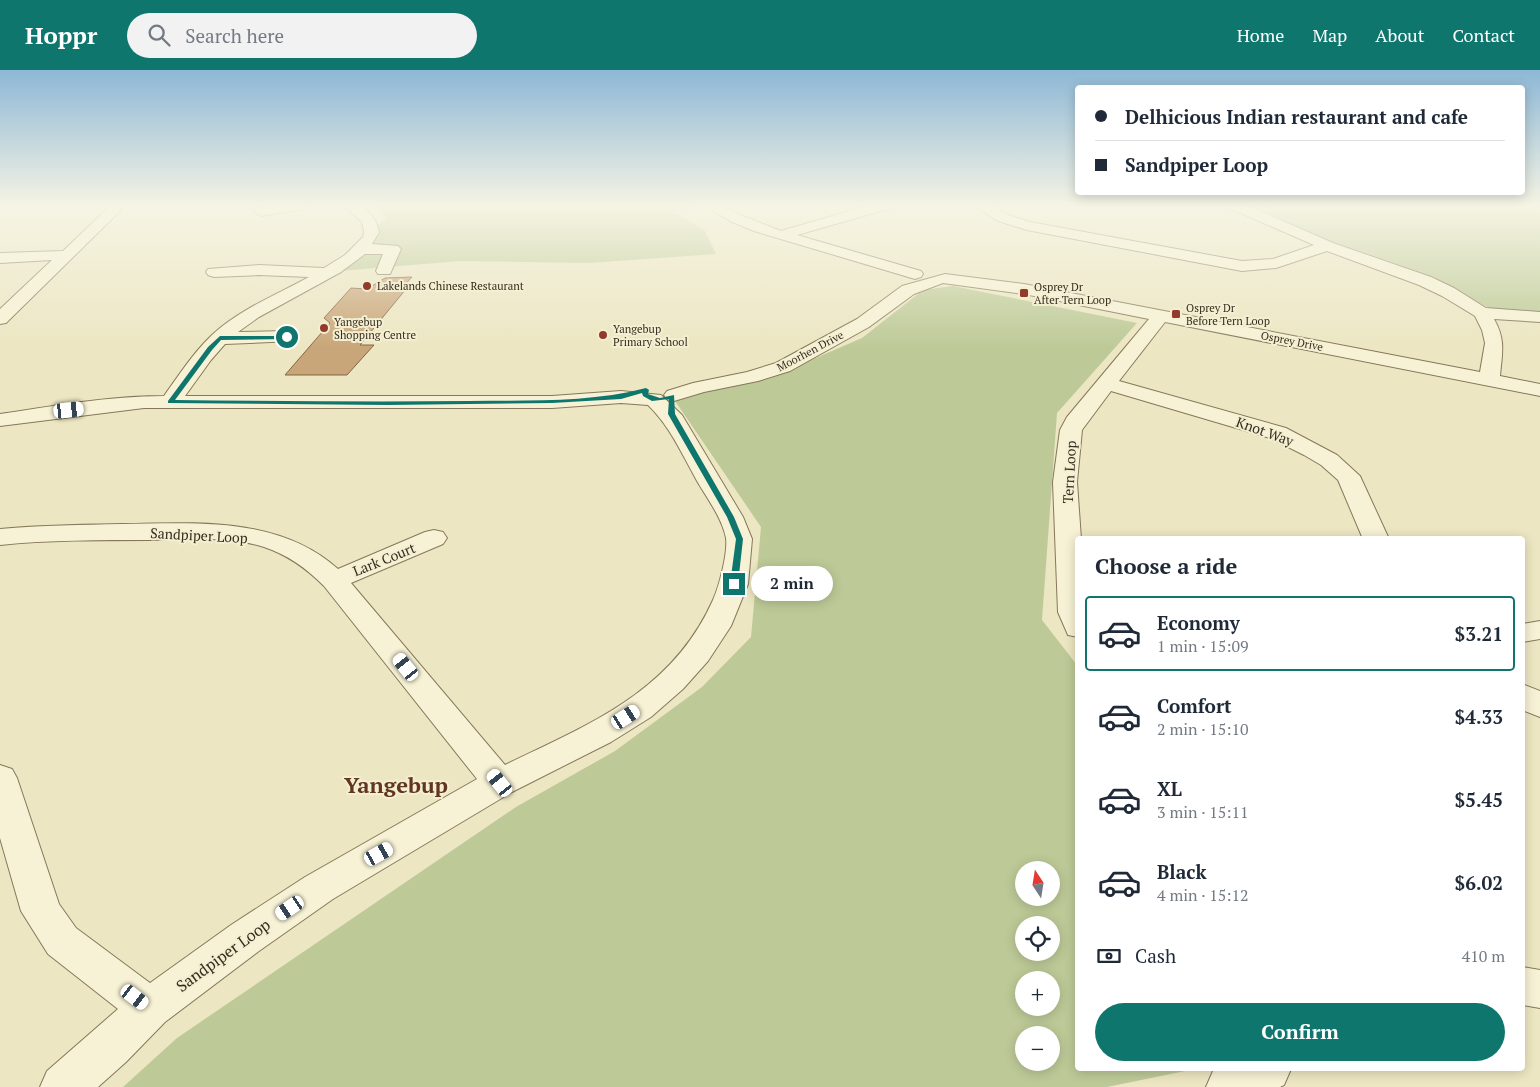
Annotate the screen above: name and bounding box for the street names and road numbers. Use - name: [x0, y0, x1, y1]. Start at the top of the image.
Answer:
- street label: Moorhen Drive: [774, 327, 846, 374]
- street label: Osprey Drive: [1260, 328, 1325, 354]
- street label: Knot Way: [1234, 412, 1297, 450]
- street label: Tern Loop: [1058, 440, 1080, 504]
- street label: Sandpiper Loop: [150, 523, 248, 547]
- street label: Lark Court: [350, 538, 419, 580]
- street label: Sandpiper Loop: [171, 913, 275, 997]

